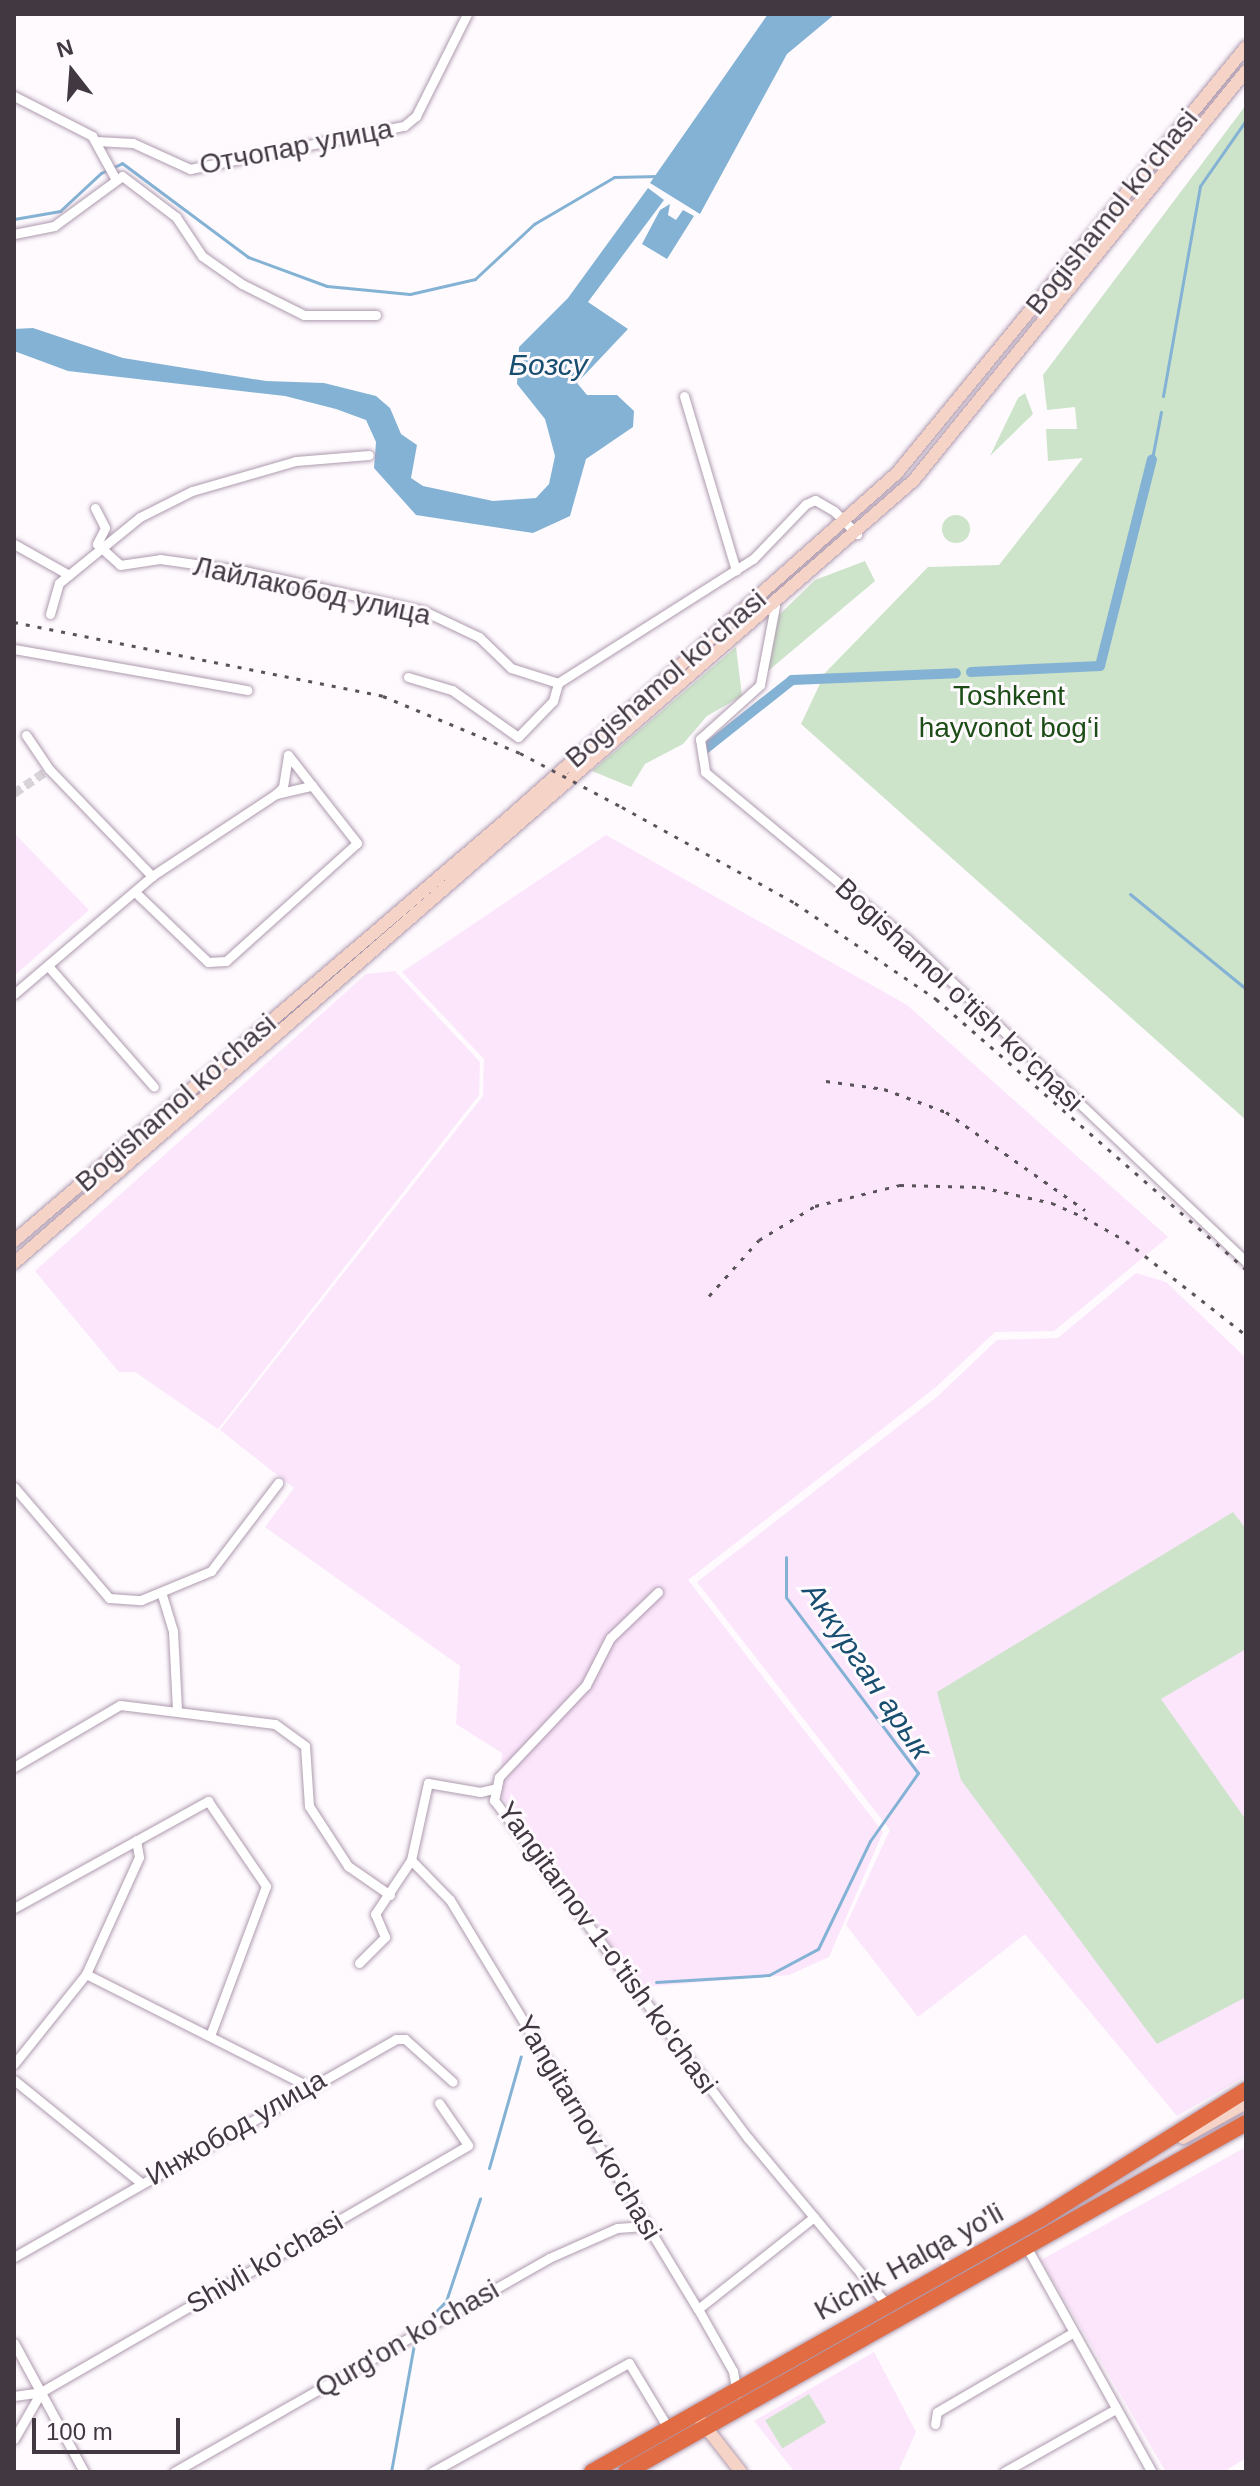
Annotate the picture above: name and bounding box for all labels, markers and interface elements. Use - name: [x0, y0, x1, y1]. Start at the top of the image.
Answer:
- north arrow: [32, 32, 112, 112]
- text: N: [54, 34, 76, 63]
- street label: Bogishamol ko'chasi: [1019, 103, 1205, 321]
- street label: Отчопар улица: [197, 112, 395, 182]
- water label: Бозсу: [509, 347, 587, 383]
- street label: Лайлакобод улица: [190, 549, 434, 633]
- street label: Bogishamol ko'chasi: [559, 583, 773, 775]
- park label: Toshkent hayvonot bogʻi: [919, 679, 1099, 745]
- street label: Bogishamol o'tish ko'chasi: [828, 871, 1090, 1119]
- street label: Bogishamol ko'chasi: [69, 1007, 283, 1199]
- water label: Аккурган арык: [795, 1576, 939, 1766]
- street label: Yangitarnov 1-o'tish ko'chasi: [490, 1796, 724, 2100]
- street label: Yangitarnov ko'chasi: [508, 2010, 668, 2246]
- street label: Инжобод улица: [140, 2063, 332, 2193]
- street label: Kichik Halqa yo'li: [809, 2196, 1009, 2328]
- street label: Shivli ko'chasi: [181, 2205, 349, 2321]
- street label: Qurg'on ko'chasi: [309, 2273, 505, 2405]
- scale bar: [36, 2402, 184, 2452]
- text: 100 m: [46, 2418, 113, 2445]

